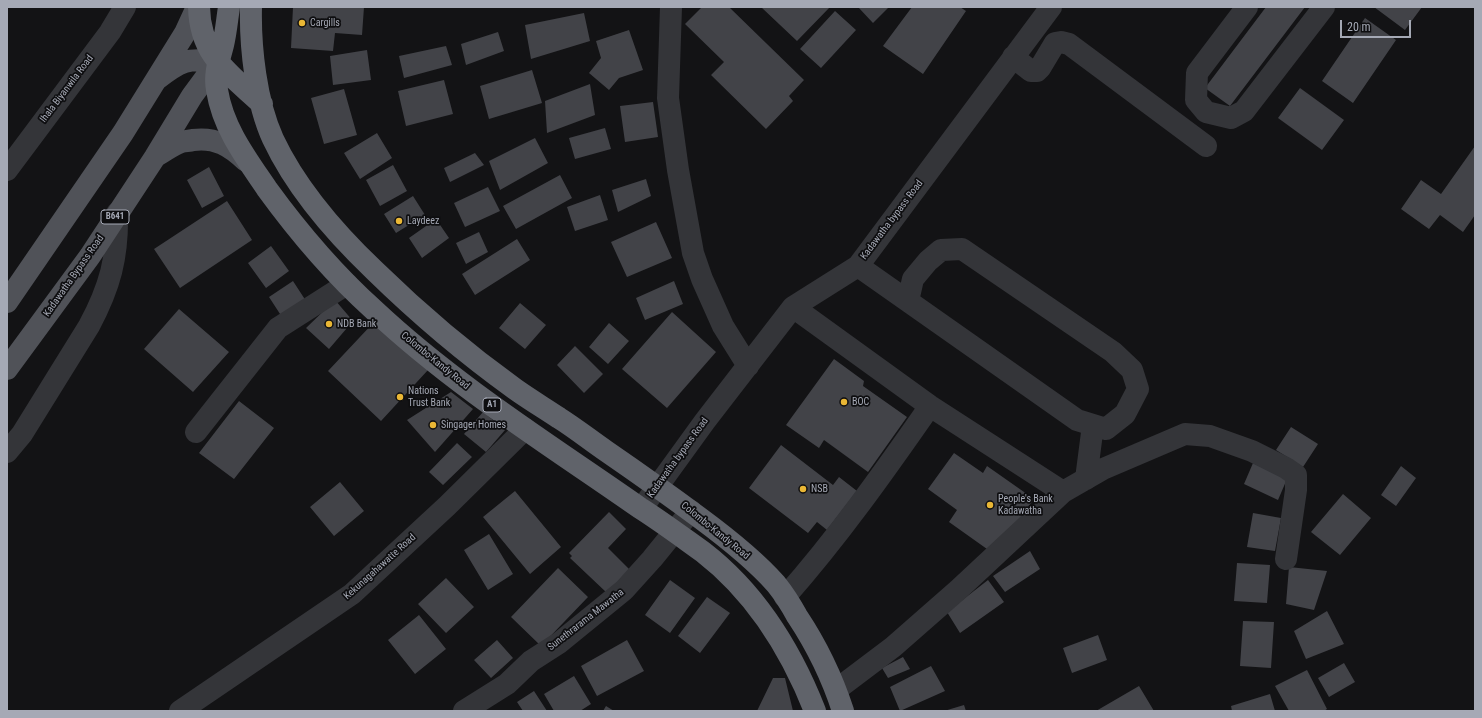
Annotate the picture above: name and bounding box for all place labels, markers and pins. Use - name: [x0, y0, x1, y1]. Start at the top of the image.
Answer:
- place label: Cargills: [310, 17, 340, 29]
- marker: Cargills: [297, 18, 307, 28]
- place label: Laydeez: [407, 215, 439, 227]
- marker: Laydeez: [394, 216, 404, 226]
- place label: NDB Bank: [337, 318, 376, 330]
- marker: NDB Bank: [324, 319, 334, 329]
- place label: Nations Trust Bank: [408, 385, 450, 408]
- marker: Nations Trust Bank: [395, 392, 405, 402]
- place label: BOC: [852, 396, 869, 408]
- marker: BOC: [839, 397, 849, 407]
- place label: Singager Homes: [441, 419, 506, 431]
- marker: Singager Homes: [428, 420, 438, 430]
- place label: NSB: [811, 483, 828, 495]
- marker: NSB: [798, 484, 808, 494]
- place label: People's Bank Kadawatha: [998, 493, 1053, 516]
- marker: People's Bank Kadawatha: [985, 500, 995, 510]

